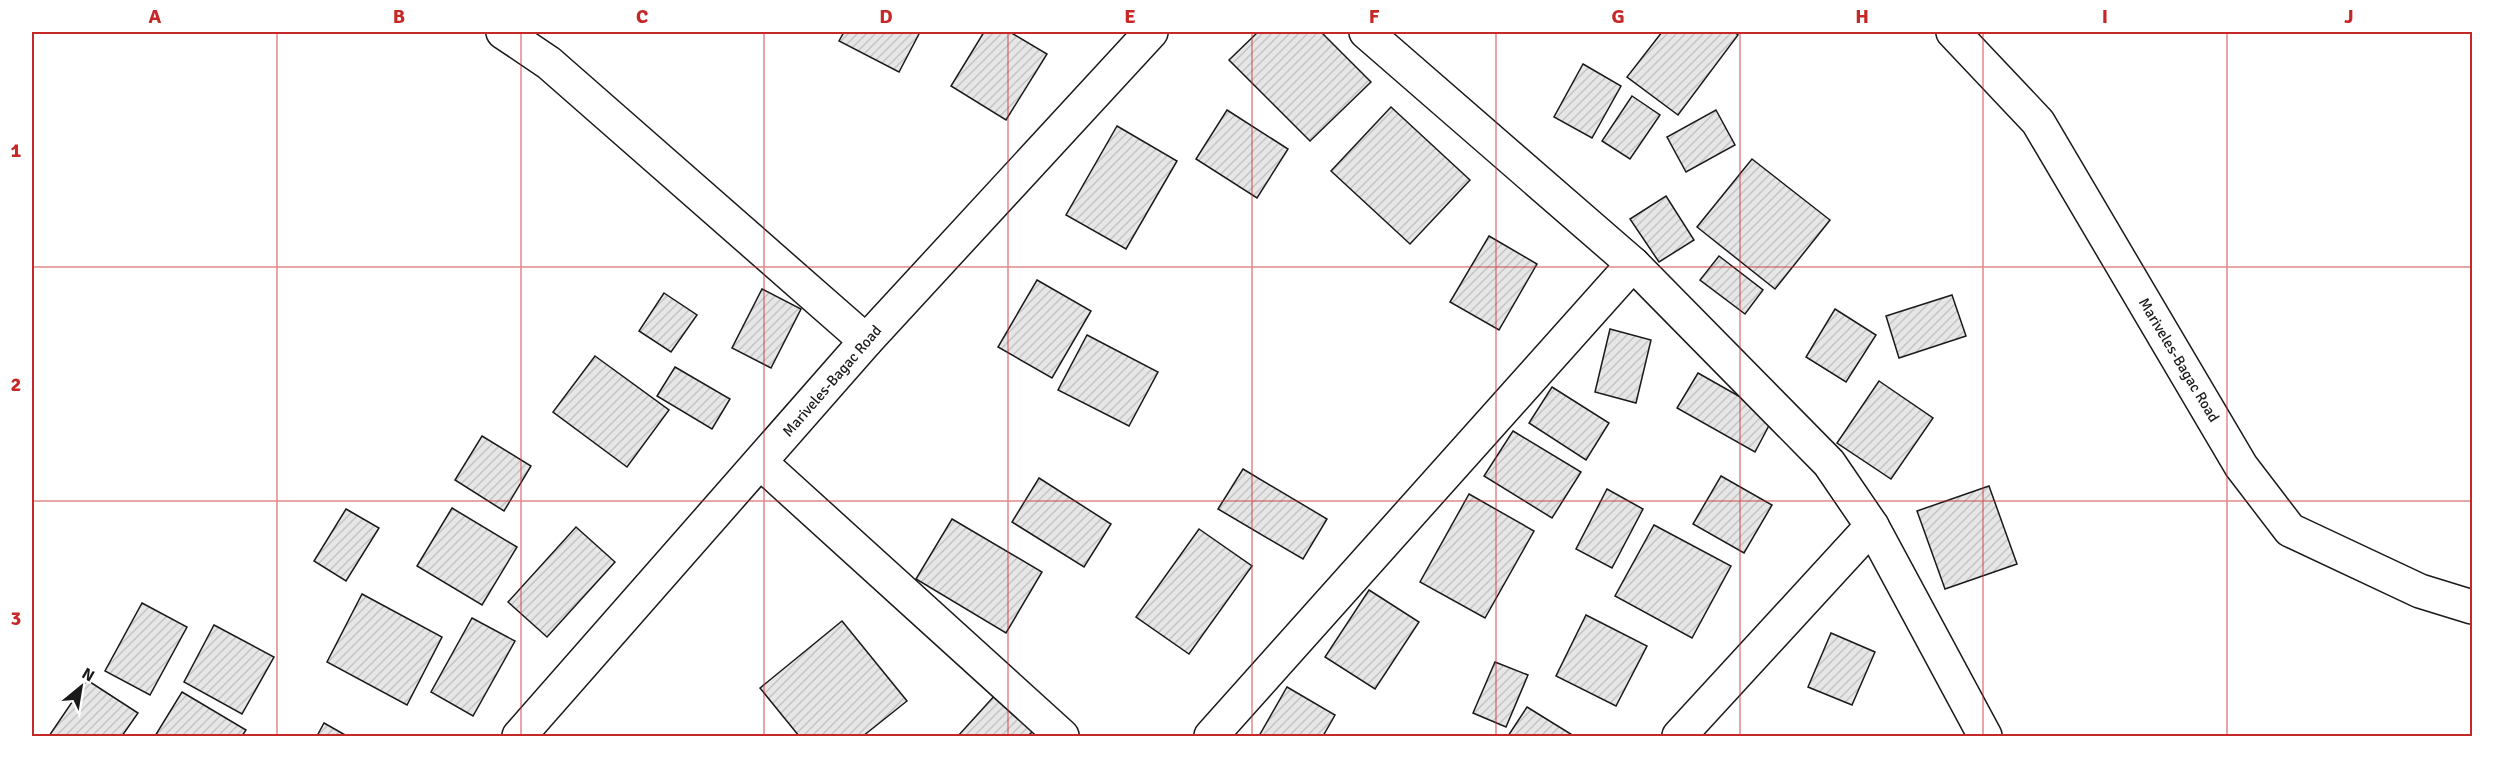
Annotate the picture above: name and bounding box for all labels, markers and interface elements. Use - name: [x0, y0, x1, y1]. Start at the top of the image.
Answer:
- text: A: [149, 4, 162, 29]
- text: B: [393, 4, 405, 29]
- text: C: [636, 4, 648, 29]
- text: D: [879, 4, 893, 29]
- text: E: [1124, 4, 1136, 29]
- text: F: [1369, 4, 1380, 29]
- text: G: [1611, 4, 1625, 29]
- text: H: [1855, 4, 1869, 29]
- text: I: [2102, 4, 2108, 29]
- text: J: [2344, 4, 2354, 29]
- text: 1: [11, 138, 22, 163]
- street label: Mariveles-Bagac Road: [2135, 295, 2223, 425]
- street label: Mariveles-Bagac Road: [779, 322, 885, 440]
- text: 2: [11, 372, 21, 397]
- text: 3: [11, 606, 21, 631]
- north arrow: [51, 657, 111, 717]
- text: N: [78, 663, 98, 686]

